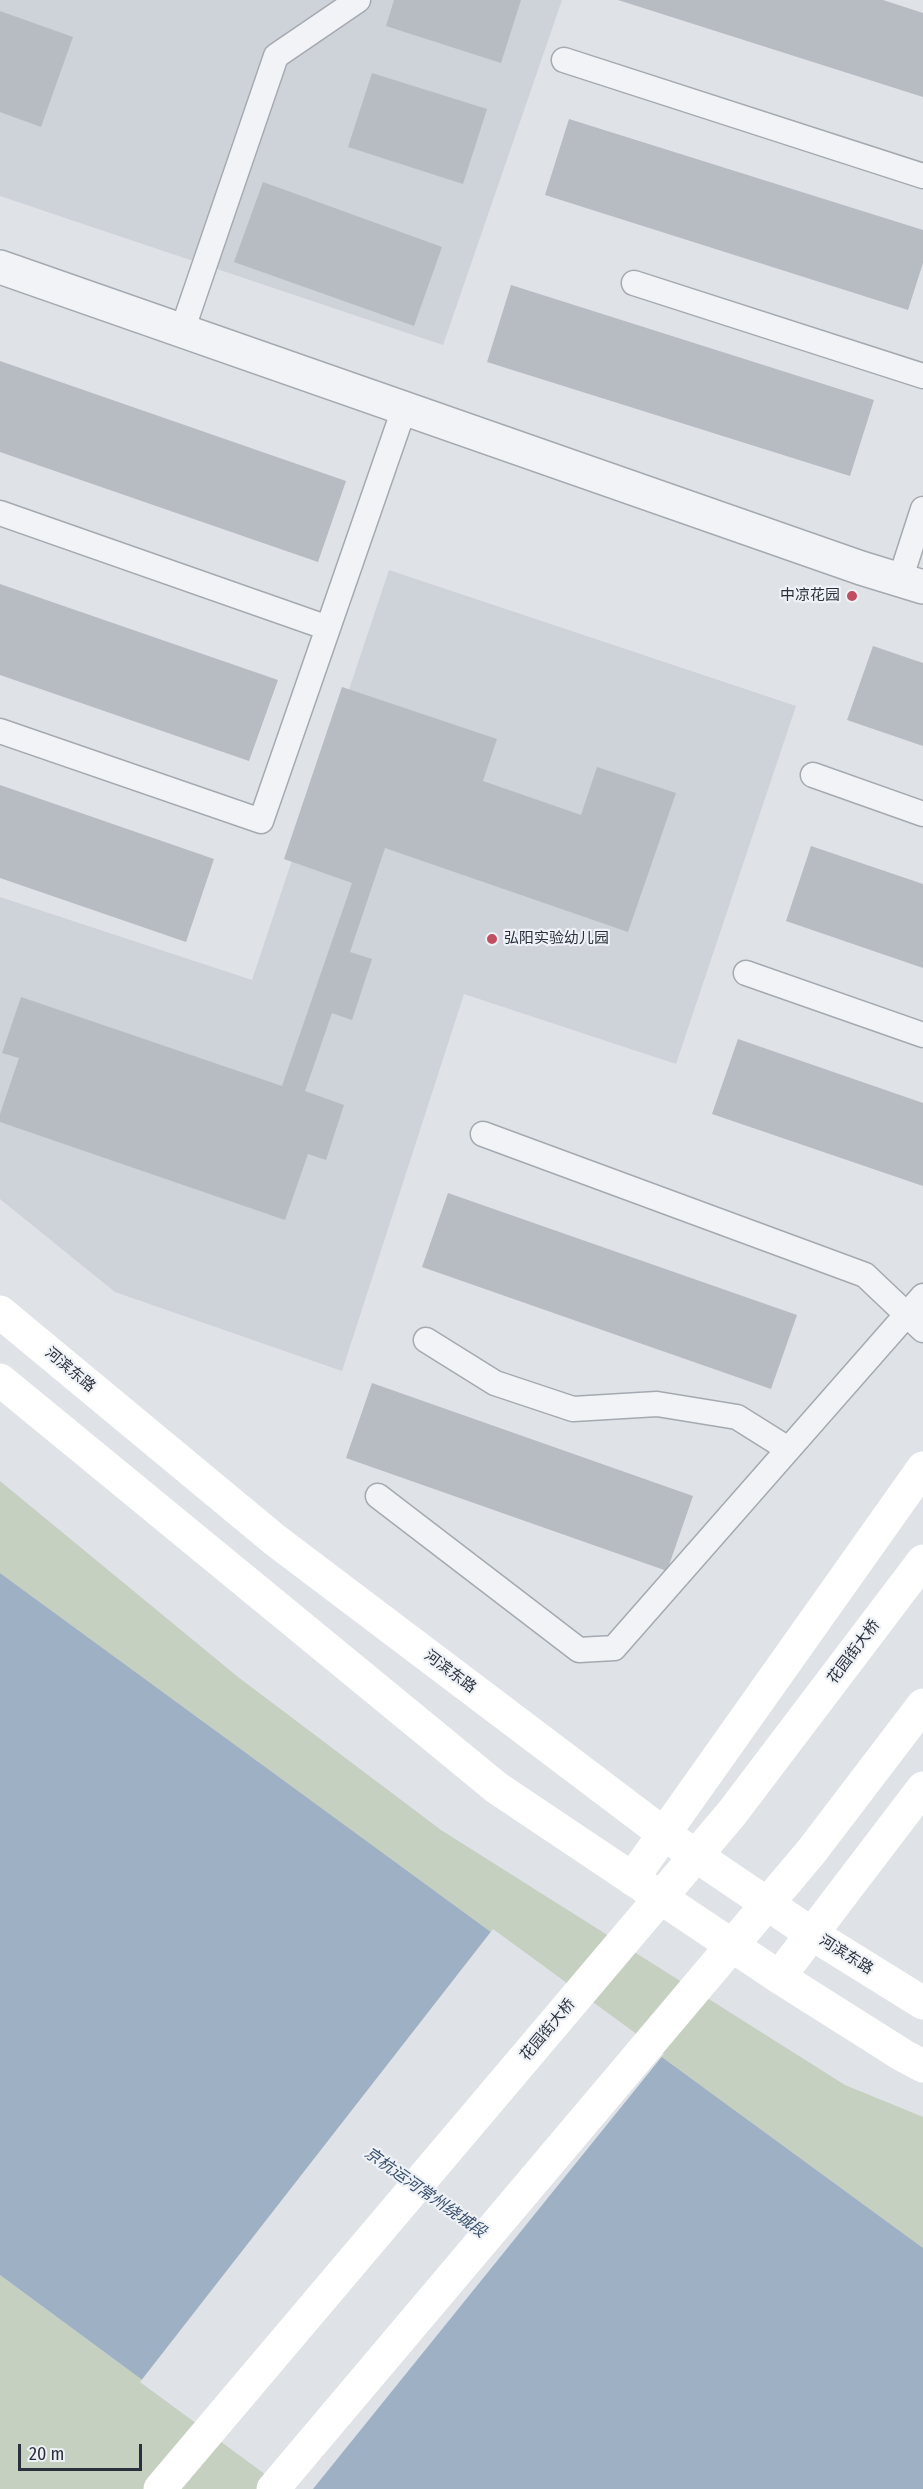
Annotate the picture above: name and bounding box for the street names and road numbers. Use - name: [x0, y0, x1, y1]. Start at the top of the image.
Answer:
- street label: 河滨东路: [41, 1344, 99, 1396]
- street label: 花园街大桥: [824, 1617, 884, 1687]
- street label: 河滨东路: [421, 1647, 479, 1697]
- street label: 河滨东路: [816, 1931, 876, 1979]
- street label: 花园街大桥: [517, 1995, 579, 2065]

